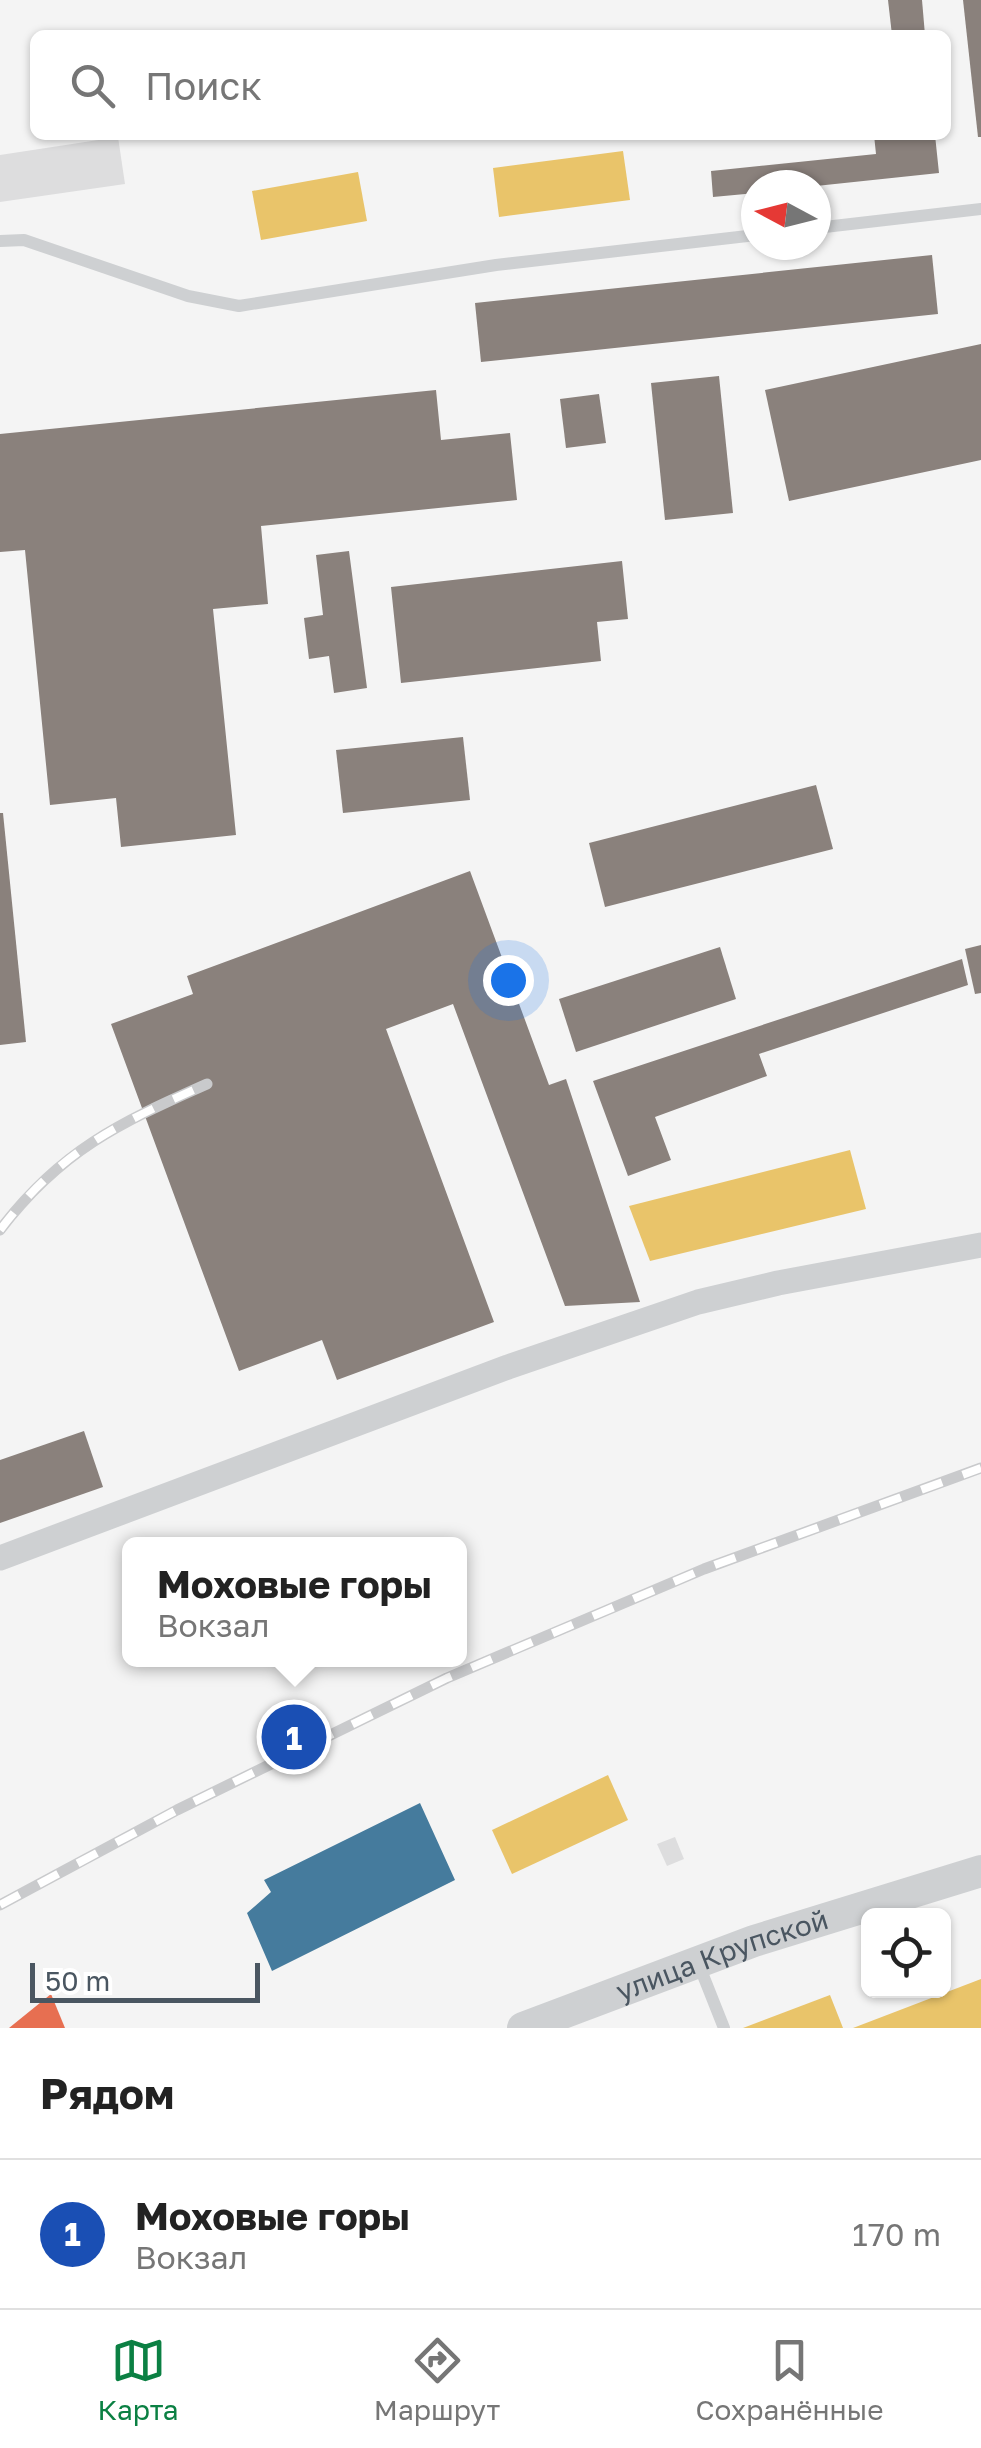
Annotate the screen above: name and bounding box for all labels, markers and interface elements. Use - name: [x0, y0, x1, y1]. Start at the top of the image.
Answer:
- search box: [30, 30, 951, 140]
- icon: search: [65, 58, 120, 113]
- text: Поиск: [145, 63, 262, 108]
- north arrow: [741, 170, 831, 260]
- your location: [483, 955, 534, 1006]
- popup: [122, 1537, 467, 1667]
- text: Моховые горы: [157, 1561, 432, 1606]
- text: Вокзал: [157, 1606, 269, 1644]
- pin: 1: [262, 1700, 326, 1774]
- street label: улица Крупской: [611, 1902, 832, 2007]
- map controls: [861, 1908, 951, 1998]
- button: locate: [861, 1908, 951, 1998]
- scale bar: [30, 1958, 260, 2002]
- text: 50 m: [45, 1964, 110, 1997]
- text: Рядом: [40, 2068, 174, 2118]
- text: Моховые горы: [135, 2193, 410, 2238]
- text: 1: [64, 2215, 81, 2253]
- text: 170 m: [852, 2215, 941, 2253]
- text: Вокзал: [135, 2238, 247, 2276]
- tab: Карта: [98, 2333, 179, 2426]
- tab: Маршрут: [374, 2333, 500, 2426]
- tab: Сохранённые: [695, 2333, 883, 2426]

